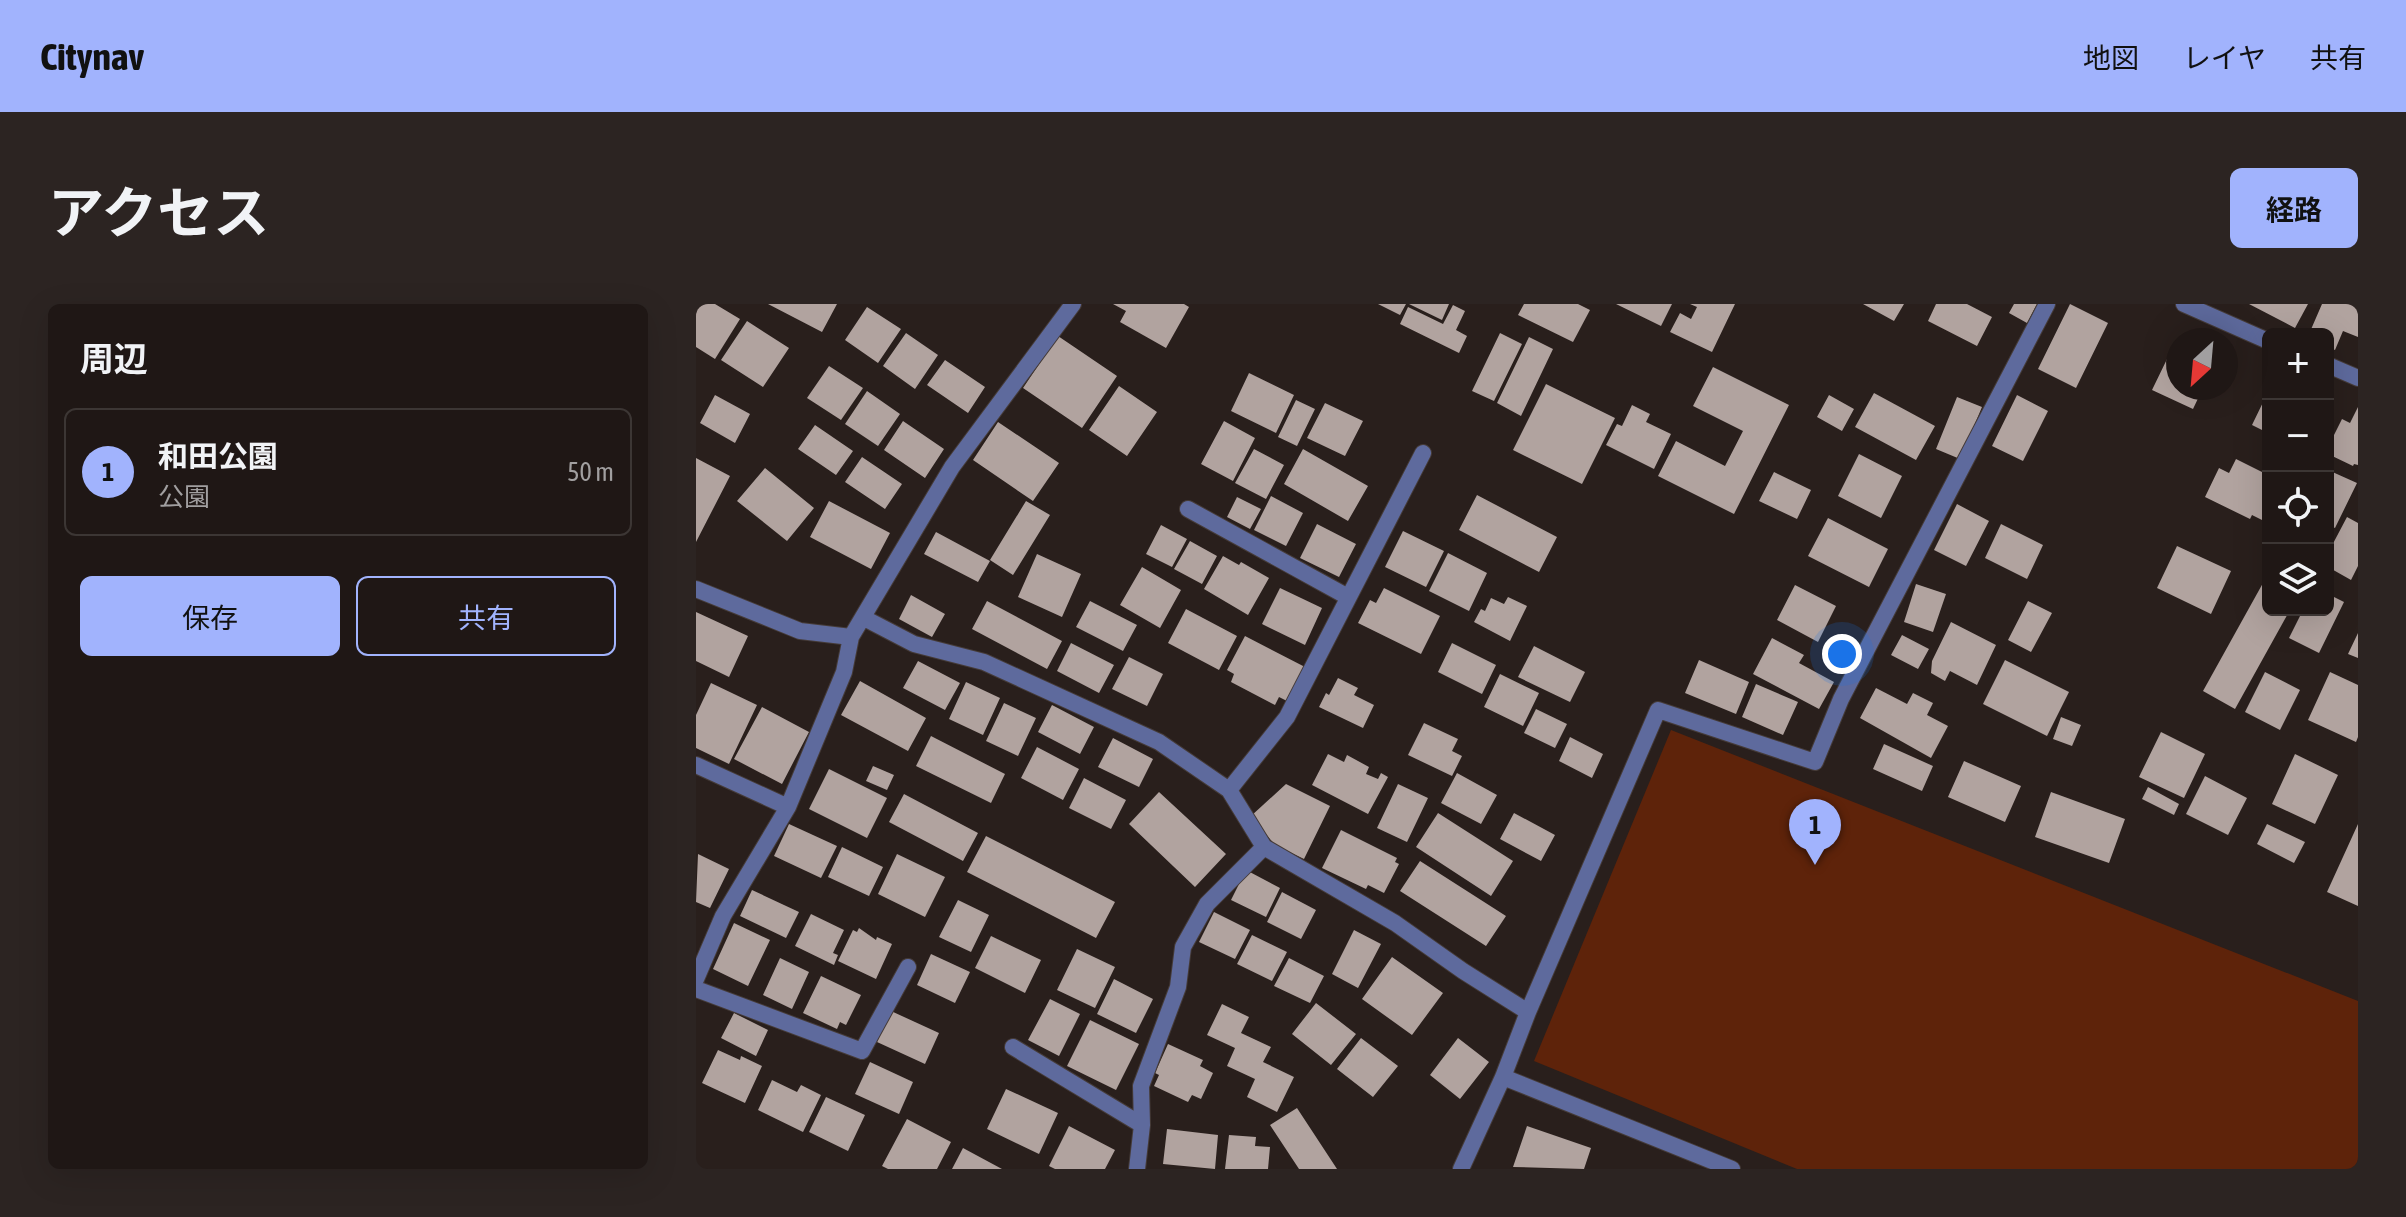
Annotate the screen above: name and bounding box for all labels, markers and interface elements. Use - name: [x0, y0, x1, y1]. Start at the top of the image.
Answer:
- text: Citynav: [40, 35, 144, 78]
- text: 地図: [2083, 42, 2139, 74]
- text: レイヤ: [2183, 42, 2266, 74]
- text: 共有: [2310, 42, 2366, 74]
- button: 経路: [2230, 168, 2358, 248]
- text: アクセス: [48, 181, 269, 245]
- north arrow: [2166, 328, 2238, 400]
- map controls: [2262, 328, 2334, 616]
- button: +: [2262, 328, 2334, 400]
- text: 周辺: [80, 339, 148, 378]
- button: −: [2262, 400, 2334, 472]
- text: 和田公園: [158, 439, 278, 473]
- text: 1: [102, 457, 114, 487]
- text: 50 m: [567, 457, 614, 487]
- button: locate: [2262, 472, 2334, 544]
- text: 公園: [158, 482, 210, 512]
- button: layers: [2262, 544, 2334, 616]
- button: 保存: [80, 576, 340, 656]
- button: 共有: [356, 576, 616, 656]
- your location: [1822, 634, 1862, 674]
- pin: 1: [1789, 799, 1841, 865]

